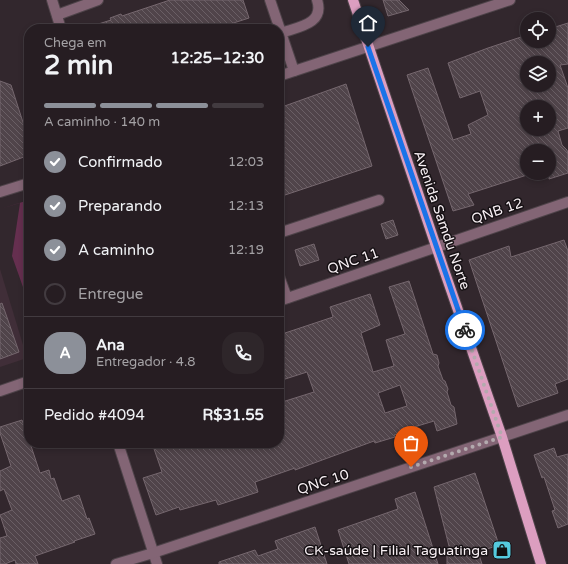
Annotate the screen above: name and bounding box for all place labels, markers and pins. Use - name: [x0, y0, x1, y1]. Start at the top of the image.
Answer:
- pin: [351, 6, 385, 47]
- pin: [394, 426, 428, 467]
- shop icon: CK-saúde | Filial Taguatinga: [491, 539, 513, 561]
- place label: CK-saúde | Filial Taguatinga: [304, 542, 488, 559]

